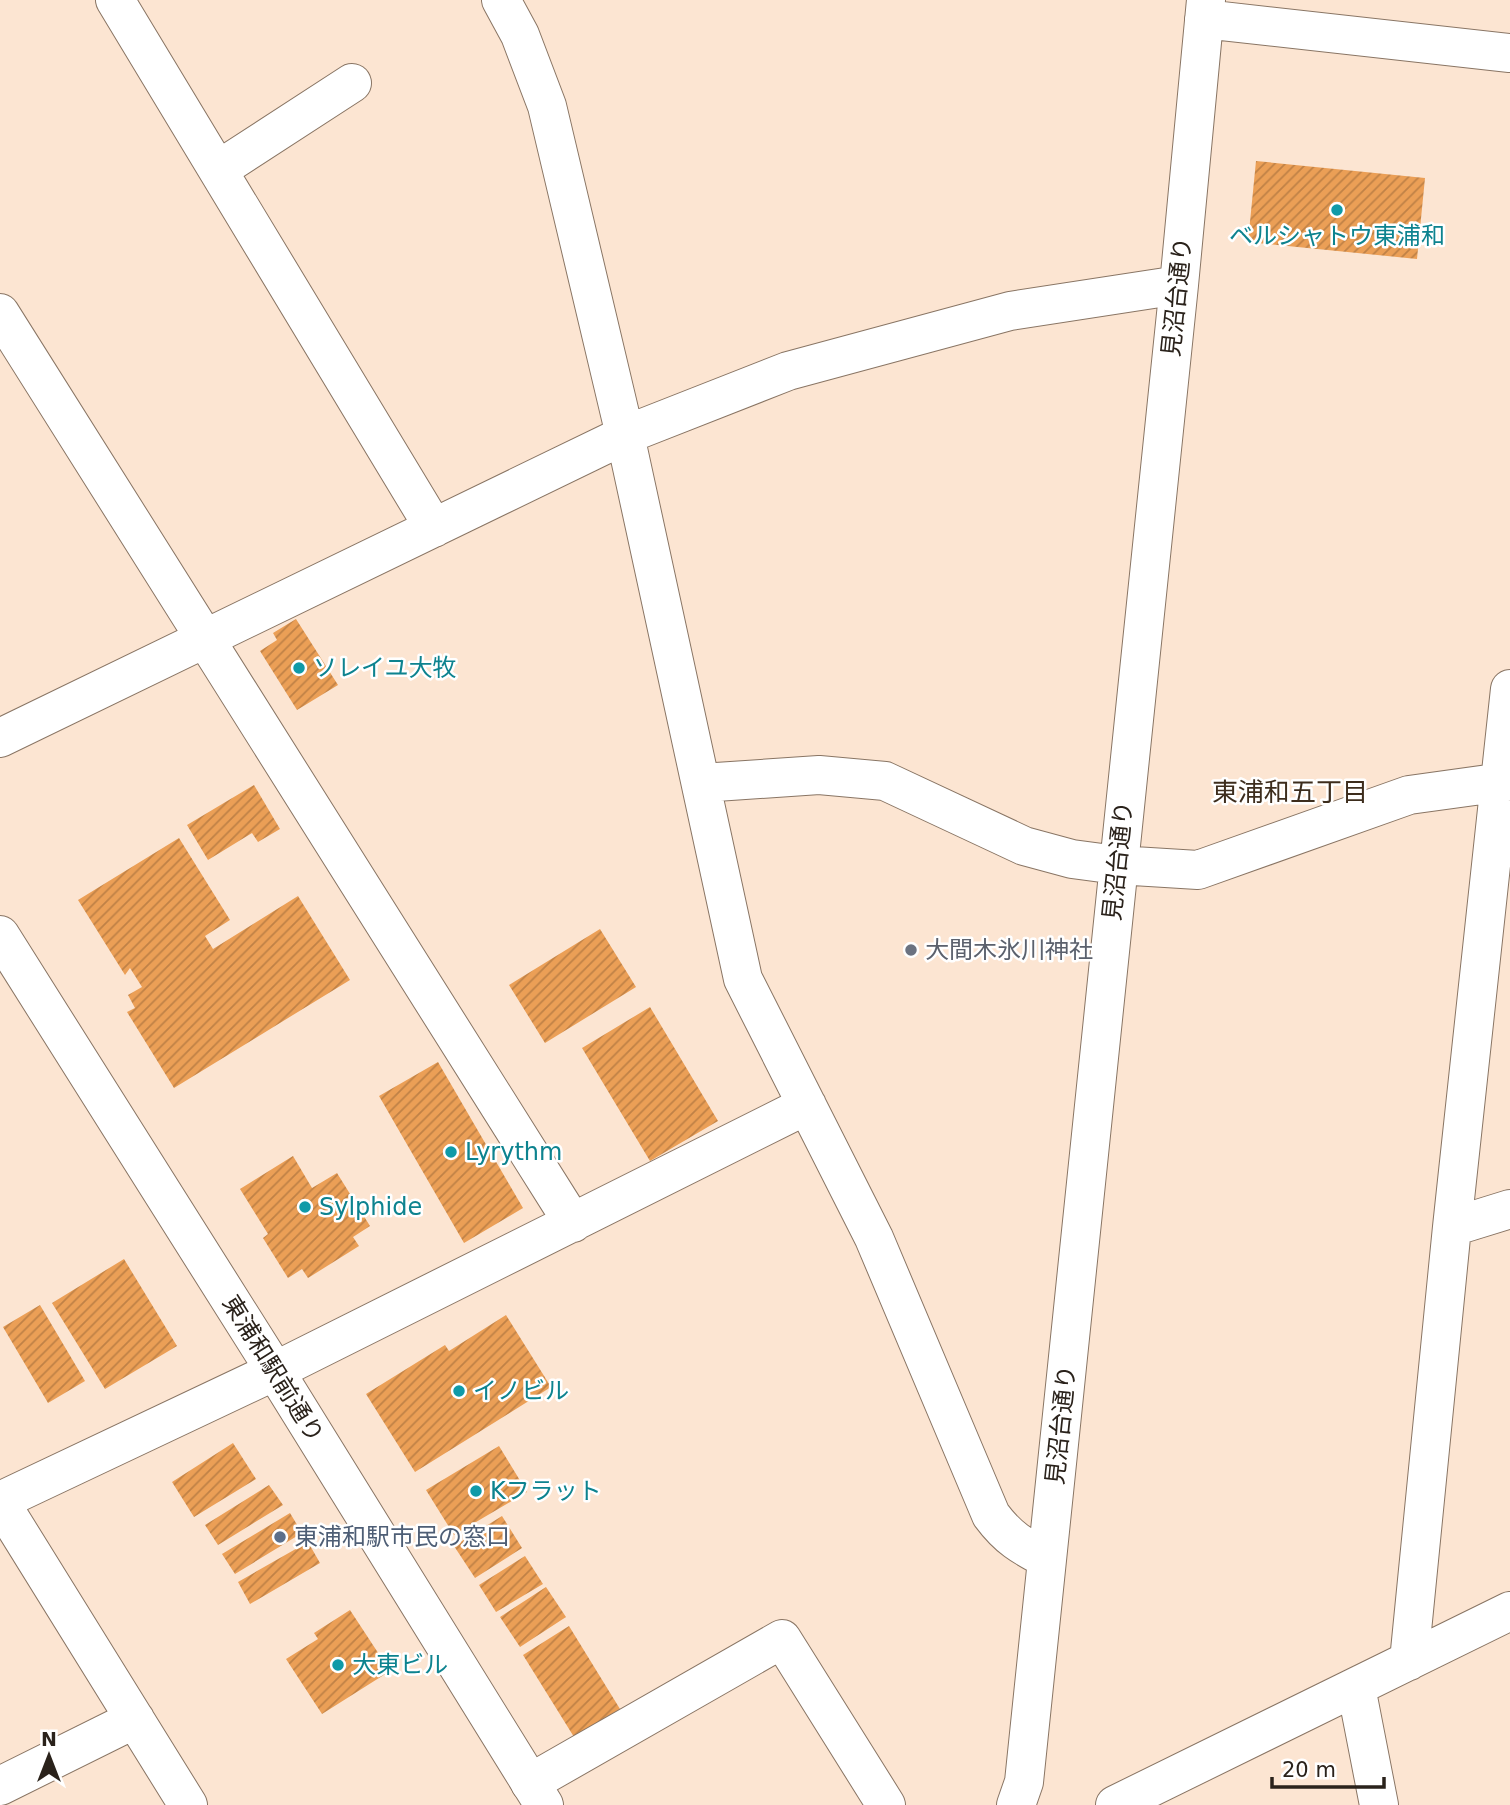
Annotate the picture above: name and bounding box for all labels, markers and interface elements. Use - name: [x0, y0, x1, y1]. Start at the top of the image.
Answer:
- marker: ベルシャトウ東浦和: [1329, 202, 1345, 218]
- place label: ベルシャトウ東浦和: [1229, 222, 1445, 250]
- street label: 見沼台通り: [1157, 236, 1197, 358]
- place label: ソレイユ大牧: [313, 654, 457, 682]
- marker: ソレイユ大牧: [291, 660, 307, 676]
- district label: 東浦和五丁目: [1212, 777, 1368, 807]
- street label: 見沼台通り: [1098, 800, 1138, 922]
- place label: 大間木氷川神社: [925, 936, 1093, 964]
- marker: 大間木氷川神社: [903, 942, 919, 958]
- place label: Lyrythm: [465, 1138, 562, 1166]
- marker: Lyrythm: [443, 1144, 459, 1160]
- place label: Sylphide: [319, 1193, 422, 1221]
- marker: Sylphide: [297, 1199, 313, 1215]
- street label: 東浦和駅前通り: [217, 1290, 329, 1448]
- street label: 見沼台通り: [1041, 1364, 1081, 1486]
- place label: イノビル: [473, 1377, 569, 1405]
- marker: イノビル: [451, 1383, 467, 1399]
- place label: Kフラット: [490, 1477, 602, 1505]
- marker: Kフラット: [468, 1483, 484, 1499]
- place label: 東浦和駅市民の窓口: [294, 1523, 510, 1551]
- marker: 東浦和駅市民の窓口: [272, 1529, 288, 1545]
- place label: 大東ビル: [352, 1651, 448, 1679]
- marker: 大東ビル: [330, 1657, 346, 1673]
- north arrow: [14, 1721, 84, 1791]
- text: N: [41, 1728, 57, 1750]
- scale bar: [1272, 1745, 1384, 1789]
- text: 20 m: [1282, 1758, 1336, 1782]

